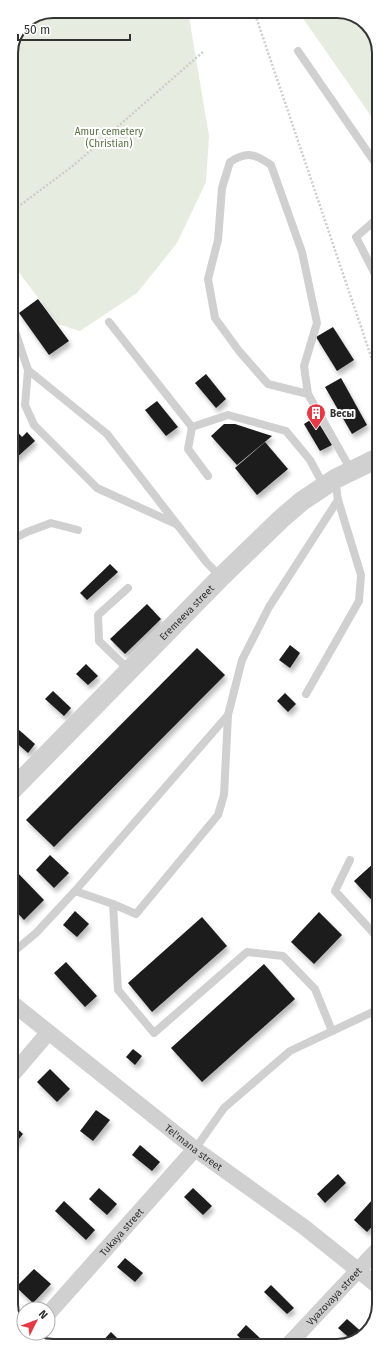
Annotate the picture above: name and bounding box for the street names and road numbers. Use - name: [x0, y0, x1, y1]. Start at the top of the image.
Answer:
- street label: Eremeeva street: [157, 582, 217, 643]
- street label: Tel'mana street: [162, 1122, 225, 1174]
- street label: Tukaya street: [97, 1206, 147, 1259]
- street label: Vyazovaya street: [304, 1265, 365, 1328]

